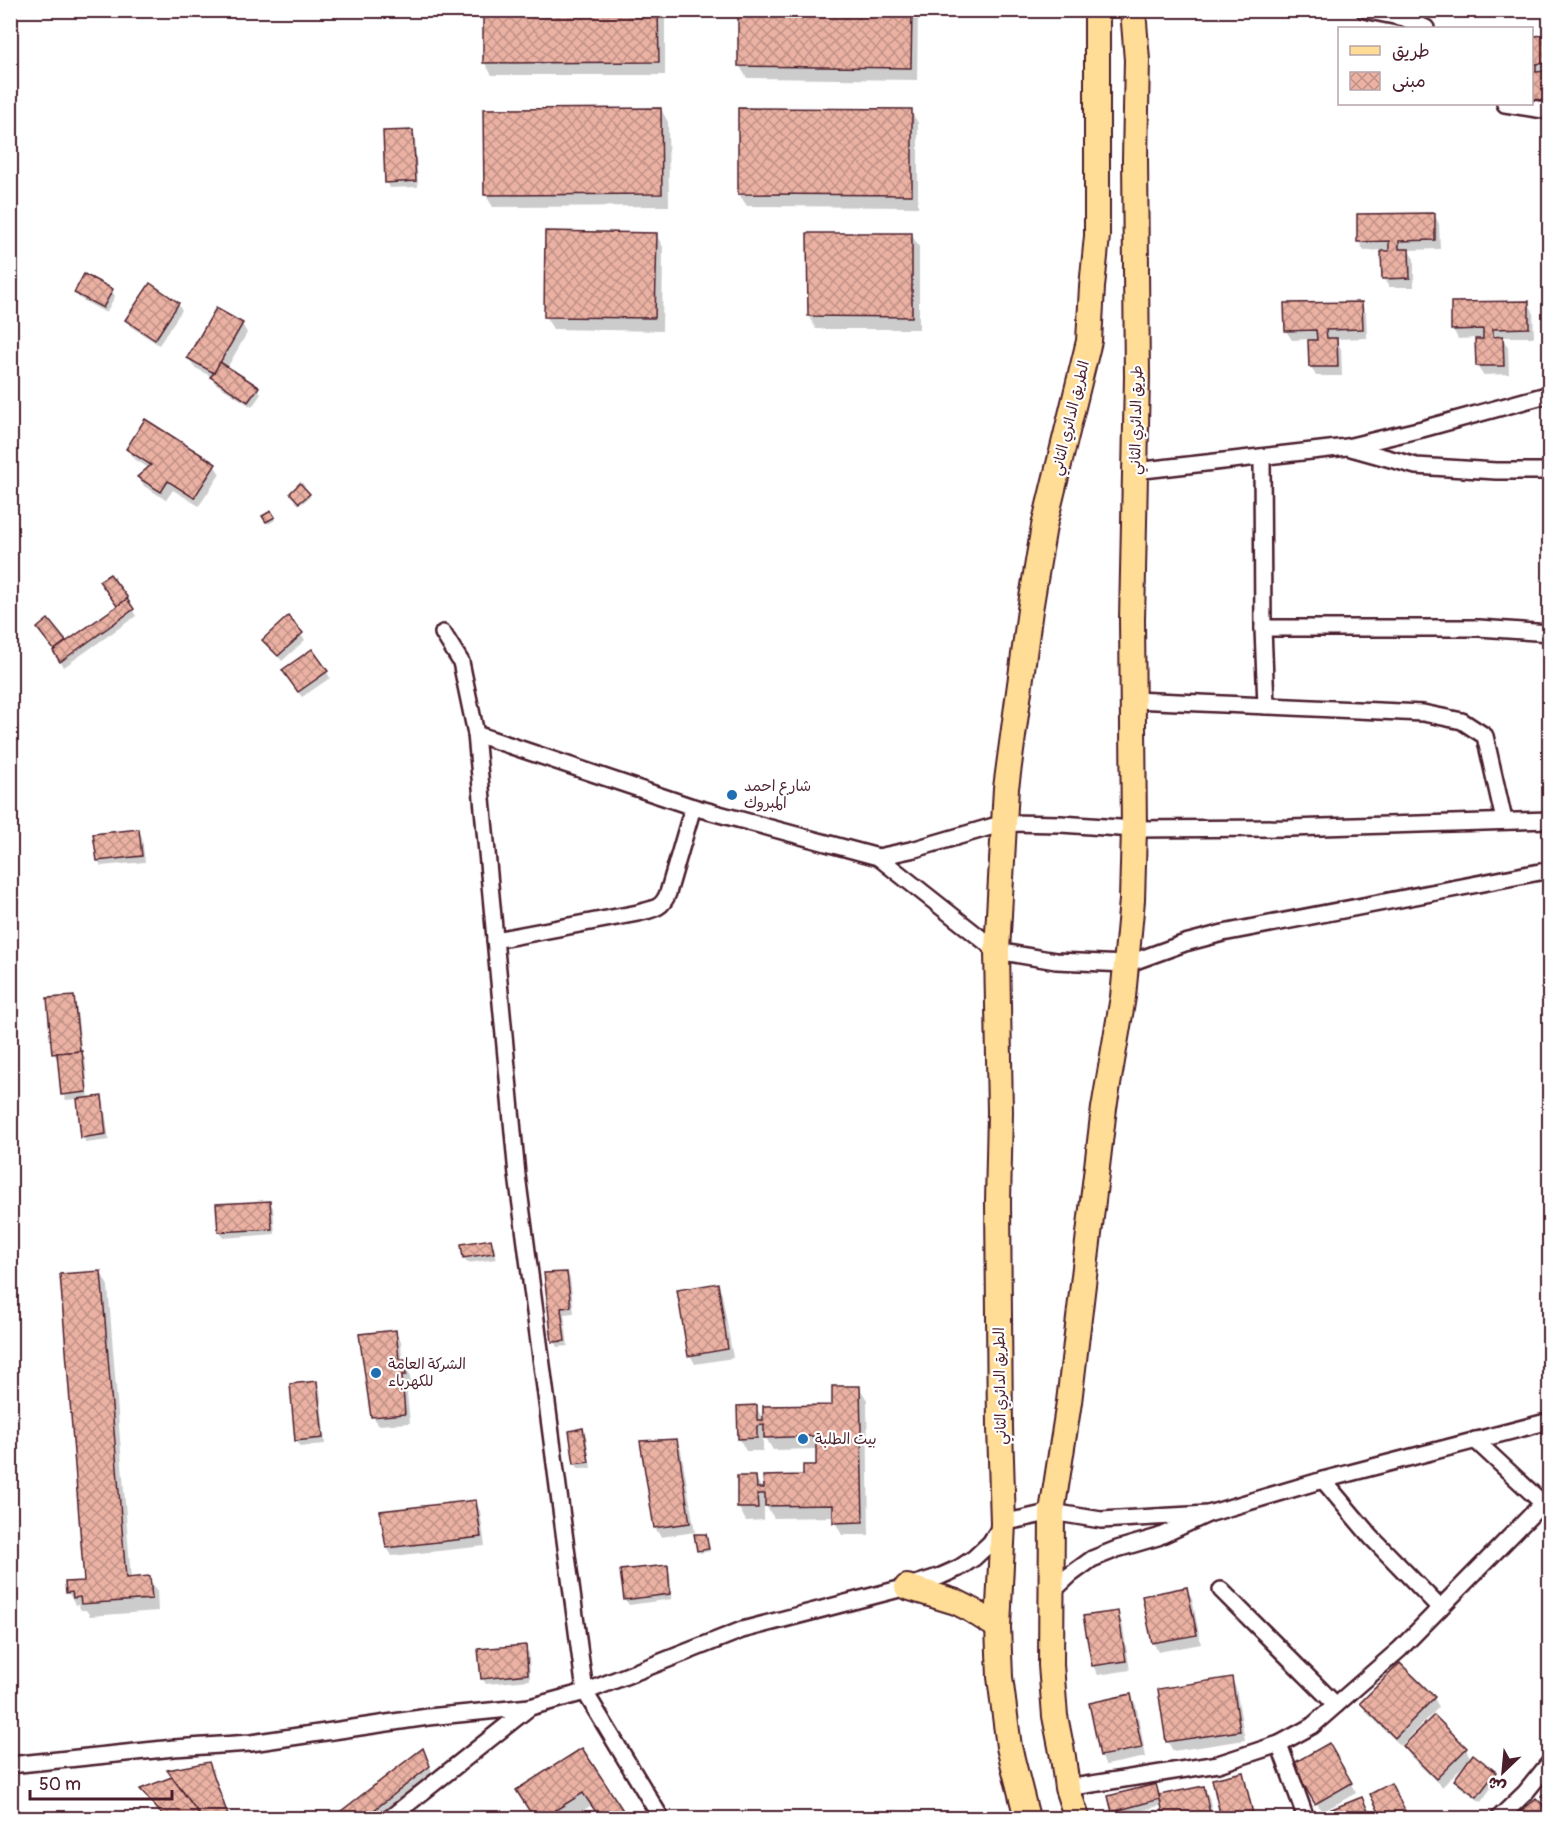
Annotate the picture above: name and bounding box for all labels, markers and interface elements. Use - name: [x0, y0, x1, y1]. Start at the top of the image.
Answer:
- legend: [1338, 27, 1533, 105]
- text: طريق: [1392, 40, 1430, 63]
- text: مبنى: [1392, 70, 1426, 93]
- street label: الطريق الدائري الثاني: [1047, 359, 1097, 478]
- street label: طريق الدائري الثاني: [1126, 365, 1150, 475]
- place label: شارع احمد المبروك: [744, 777, 811, 813]
- marker: شارع احمد المبروك: [725, 788, 739, 802]
- street label: الطريق الدائري الثاني: [990, 1327, 1014, 1445]
- place label: الشركة العامة للكهرباء: [388, 1355, 466, 1391]
- marker: الشركة العامة للكهرباء: [369, 1366, 383, 1380]
- place label: بيت الطلبة: [815, 1430, 877, 1449]
- marker: بيت الطلبة: [796, 1432, 810, 1446]
- north arrow: [1473, 1742, 1533, 1802]
- scale bar: [30, 1763, 172, 1801]
- text: ش: [1485, 1772, 1509, 1797]
- text: 50 m: [39, 1773, 81, 1796]

